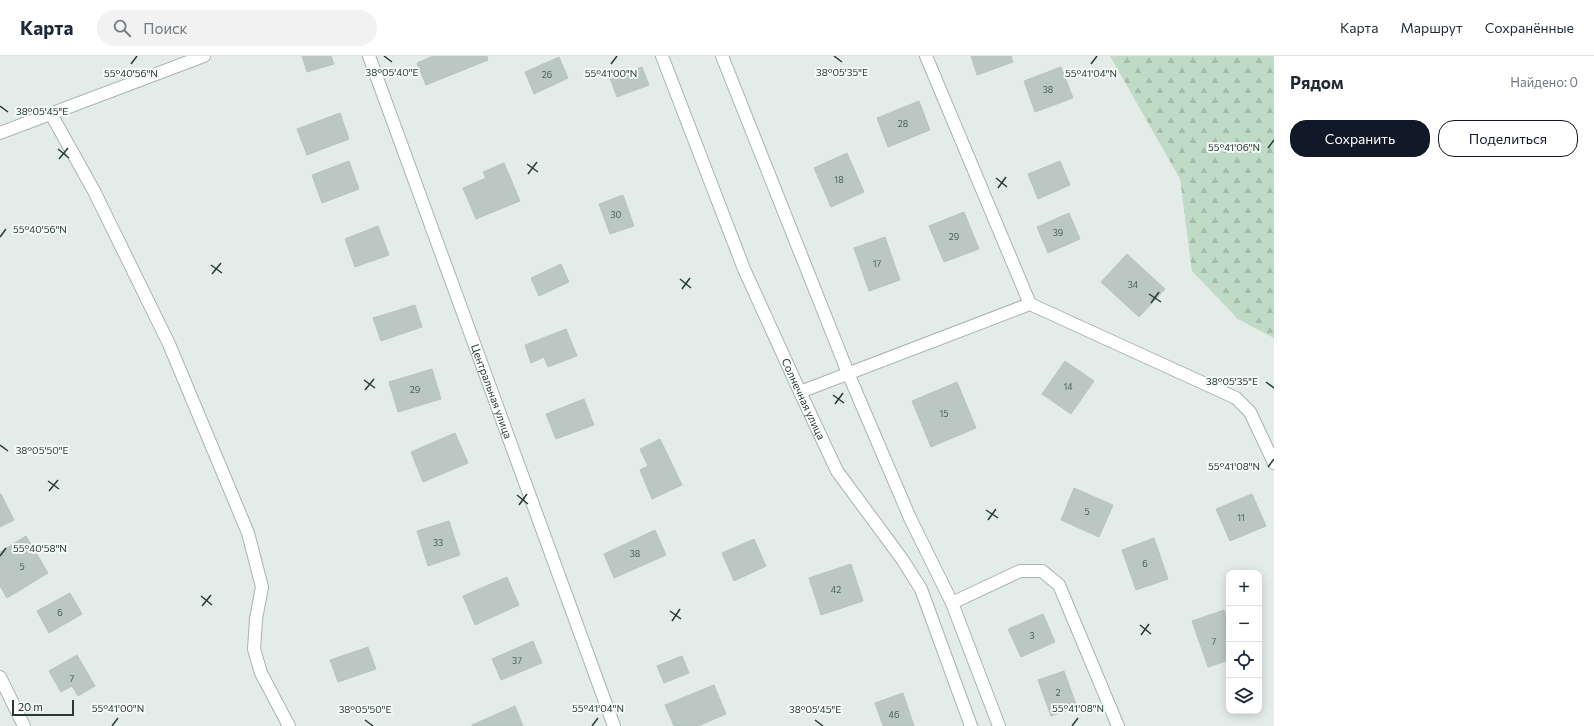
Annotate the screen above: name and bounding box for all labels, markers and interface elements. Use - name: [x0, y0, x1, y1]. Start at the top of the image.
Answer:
- search box: [97, 10, 377, 46]
- text: Карта: [20, 16, 73, 39]
- icon: search: [111, 17, 133, 39]
- text: Поиск: [143, 19, 188, 37]
- text: Карта: [1340, 19, 1378, 36]
- text: Маршрут: [1400, 19, 1463, 36]
- text: Сохранённые: [1485, 19, 1574, 36]
- text: 38°05'40"E: [366, 66, 419, 78]
- text: 38°05'35"E: [816, 66, 868, 78]
- text: 55°40'56"N: [104, 67, 158, 79]
- text: 55°41'00"N: [585, 67, 637, 79]
- text: 55°41'04"N: [1065, 67, 1117, 79]
- house number: 26: [542, 69, 552, 80]
- text: Рядом: [1290, 72, 1344, 93]
- text: Найдено: 0: [1510, 74, 1578, 90]
- house number: 38: [1043, 84, 1053, 95]
- text: 38°05'45"E: [16, 105, 68, 117]
- house number: 28: [898, 118, 908, 129]
- button: Сохранить: [1290, 120, 1430, 157]
- button: Поделиться: [1438, 120, 1578, 157]
- text: 55°41'06"N: [1208, 141, 1260, 153]
- house number: 18: [834, 174, 844, 185]
- house number: 30: [610, 209, 622, 220]
- text: 55°40'56"N: [13, 223, 67, 235]
- house number: 39: [1053, 227, 1063, 238]
- house number: 29: [949, 231, 959, 242]
- house number: 17: [873, 258, 882, 269]
- house number: 34: [1128, 279, 1139, 290]
- street label: Центральная улица: [469, 342, 515, 440]
- street label: Солнечная улица: [779, 356, 828, 441]
- text: 38°05'35"E: [1206, 375, 1258, 387]
- house number: 14: [1063, 381, 1073, 392]
- house number: 29: [410, 384, 420, 395]
- house number: 15: [939, 408, 949, 419]
- text: 38°05'50"E: [16, 444, 68, 456]
- text: 55°41'08"N: [1208, 460, 1260, 472]
- house number: 5: [1084, 506, 1090, 517]
- house number: 11: [1237, 512, 1245, 523]
- house number: 33: [433, 537, 443, 548]
- text: 55°40'58"N: [13, 542, 67, 554]
- house number: 38: [630, 548, 640, 559]
- house number: 6: [1142, 558, 1148, 569]
- house number: 5: [19, 561, 25, 572]
- map controls: [1226, 570, 1262, 714]
- button: +: [1226, 570, 1262, 606]
- house number: 42: [831, 584, 841, 595]
- button: −: [1226, 606, 1262, 642]
- house number: 6: [57, 607, 63, 618]
- house number: 3: [1029, 630, 1035, 641]
- house number: 7: [1212, 636, 1217, 647]
- button: locate: [1226, 642, 1262, 678]
- house number: 37: [512, 655, 522, 666]
- house number: 7: [70, 673, 75, 684]
- button: layers: [1226, 678, 1262, 714]
- house number: 2: [1056, 687, 1061, 698]
- scale bar: [12, 698, 74, 717]
- text: 20 m: [18, 700, 43, 713]
- text: 55°41'00"N: [92, 702, 144, 714]
- text: 55°41'04"N: [572, 702, 624, 714]
- text: 55°41'08"N: [1052, 702, 1104, 714]
- text: 38°05'50"E: [339, 703, 391, 715]
- text: 38°05'45"E: [789, 703, 841, 715]
- house number: 46: [889, 709, 899, 720]

